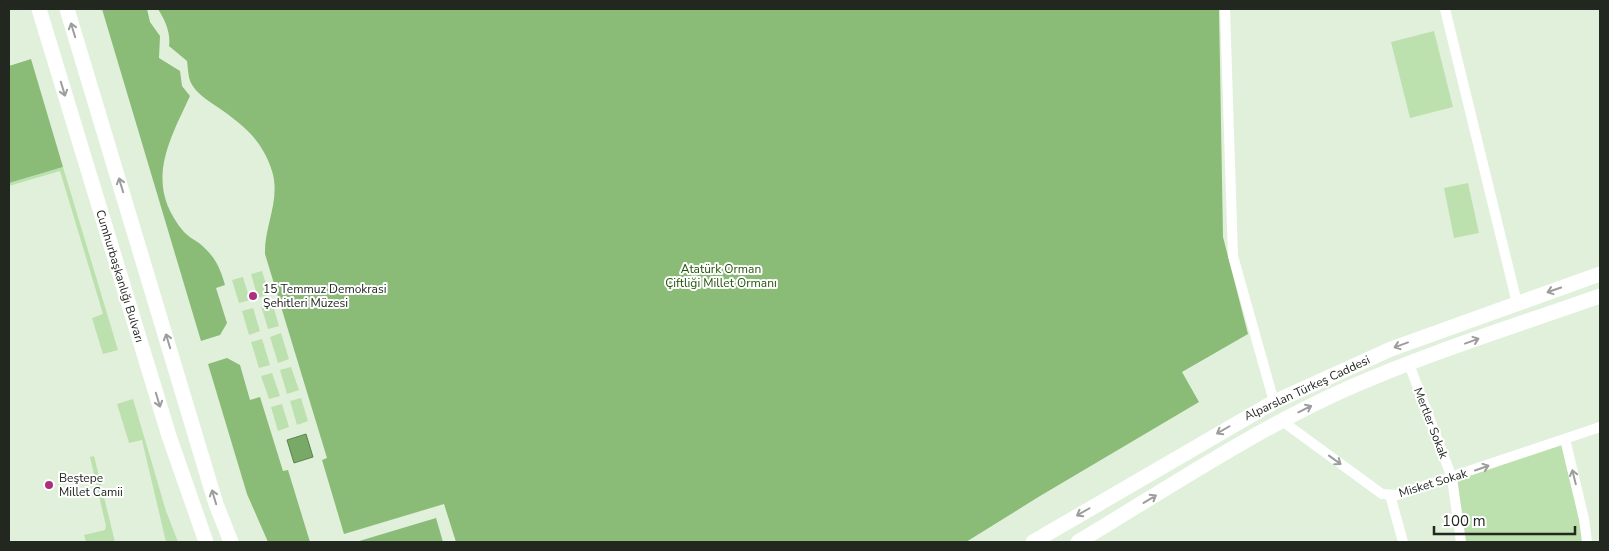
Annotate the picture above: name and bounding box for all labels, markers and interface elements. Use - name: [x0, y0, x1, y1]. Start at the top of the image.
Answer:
- one-way arrow: [68, 22, 78, 38]
- one-way arrow: [59, 80, 69, 96]
- one-way arrow: [115, 178, 125, 194]
- street label: Cumhurbaşkanlığı Bulvarı: [92, 208, 148, 344]
- park label: Atatürk Orman Çiftliği Millet Ormanı: [665, 261, 777, 291]
- place label: 15 Temmuz Demokrasi Şehitleri Müzesi: [263, 281, 386, 311]
- one-way arrow: [1547, 286, 1562, 295]
- marker: 15 Temmuz Demokrasi Şehitleri Müzesi: [247, 290, 259, 302]
- one-way arrow: [162, 333, 172, 349]
- one-way arrow: [1464, 336, 1479, 345]
- one-way arrow: [1394, 341, 1410, 350]
- street label: Alparslan Türkeş Caddesi: [1241, 352, 1373, 424]
- street label: Mertler Sokak: [1410, 385, 1452, 462]
- one-way arrow: [153, 391, 163, 407]
- one-way arrow: [1297, 404, 1312, 413]
- one-way arrow: [1216, 425, 1231, 435]
- one-way arrow: [1328, 455, 1342, 465]
- one-way arrow: [1474, 463, 1490, 472]
- street label: Misket Sokak: [1397, 465, 1470, 501]
- place label: Beştepe Millet Camii: [59, 470, 123, 500]
- one-way arrow: [1569, 470, 1578, 486]
- marker: Beştepe Millet Camii: [43, 479, 55, 491]
- one-way arrow: [208, 489, 218, 505]
- one-way arrow: [1142, 494, 1156, 504]
- scale bar: [1434, 504, 1575, 536]
- one-way arrow: [1077, 508, 1091, 518]
- text: 100 m: [1442, 511, 1486, 531]

